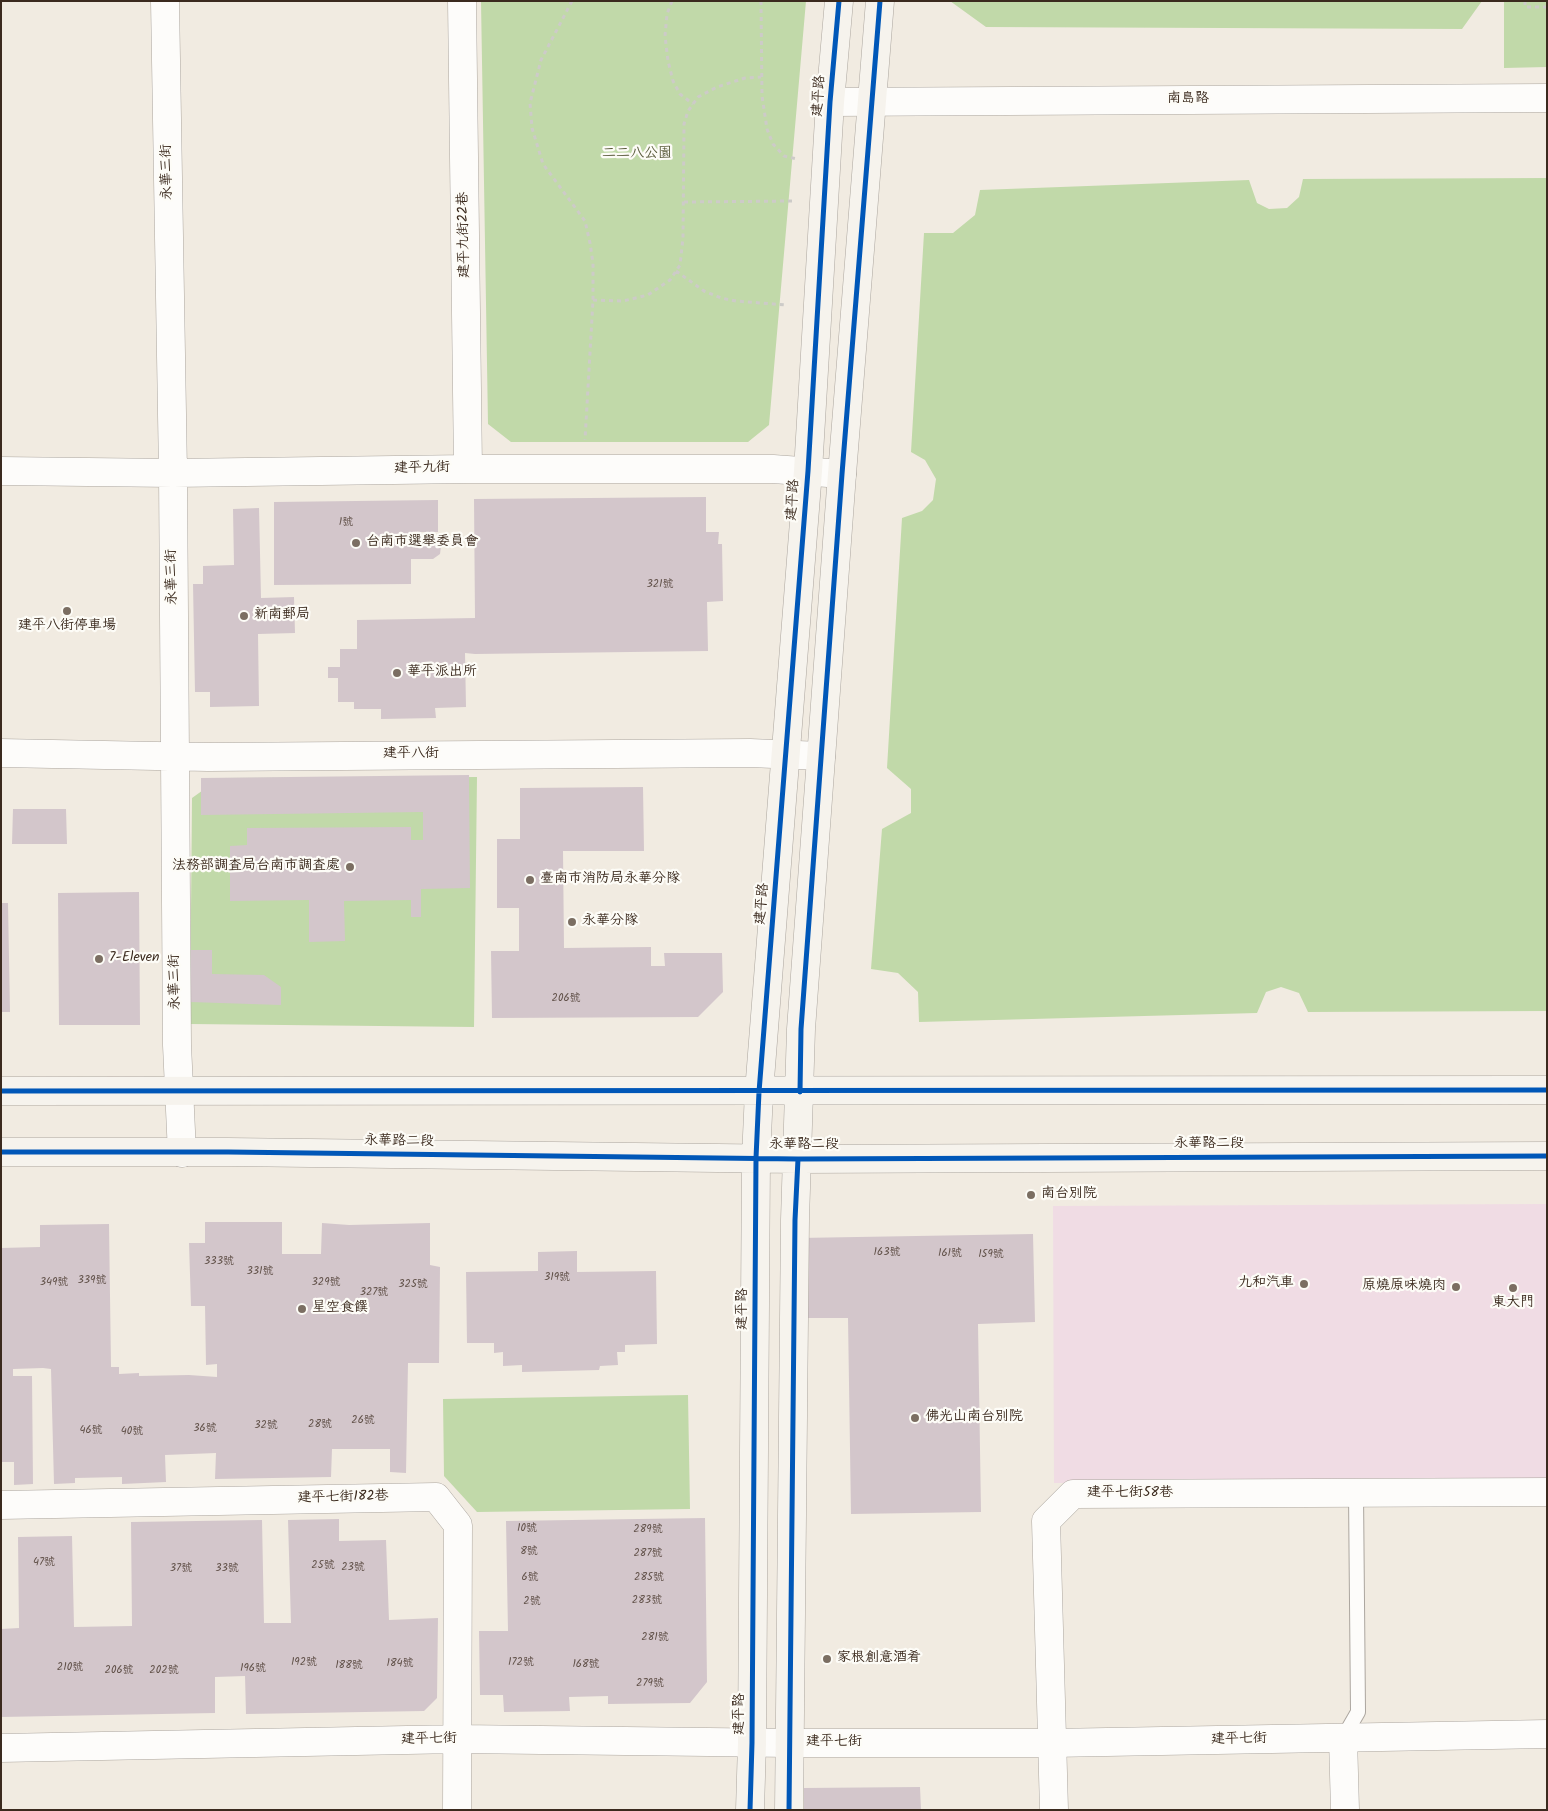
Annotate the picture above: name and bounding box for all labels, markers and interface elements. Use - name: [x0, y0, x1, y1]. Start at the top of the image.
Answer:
- street label: 建平路: [810, 74, 830, 118]
- street label: 南島路: [1167, 92, 1209, 108]
- street label: 永華三街: [159, 144, 177, 200]
- park label: 二二八公園: [602, 147, 672, 163]
- street label: 建平九街22巷: [456, 192, 474, 278]
- street label: 建平九街: [394, 460, 450, 478]
- street label: 建平路: [784, 478, 804, 522]
- house number: 1號: [339, 516, 353, 530]
- place label: 台南市選舉委員會: [366, 535, 478, 551]
- marker: 台南市選舉委員會: [350, 537, 362, 549]
- street label: 永華三街: [164, 549, 182, 605]
- house number: 321號: [646, 578, 674, 592]
- marker: 建平八街停車場: [61, 605, 73, 617]
- place label: 新南郵局: [254, 608, 310, 624]
- marker: 新南郵局: [238, 610, 250, 622]
- place label: 建平八街停車場: [18, 619, 116, 635]
- place label: 華平派出所: [407, 665, 477, 681]
- marker: 華平派出所: [391, 667, 403, 679]
- street label: 建平八街: [383, 747, 439, 763]
- place label: 法務部調查局台南市調查處: [172, 859, 340, 875]
- marker: 法務部調查局台南市調查處: [344, 861, 356, 873]
- place label: 臺南市消防局永華分隊: [540, 872, 680, 888]
- marker: 臺南市消防局永華分隊: [524, 874, 536, 886]
- street label: 建平路: [753, 882, 773, 926]
- place label: 永華分隊: [582, 914, 638, 930]
- marker: 永華分隊: [566, 916, 578, 928]
- place label: 7-Eleven: [109, 951, 159, 967]
- marker: 7-Eleven: [93, 953, 105, 965]
- street label: 永華三街: [167, 954, 185, 1010]
- house number: 206號: [551, 992, 581, 1006]
- street label: 永華路二段: [364, 1133, 434, 1151]
- street label: 永華路二段: [1174, 1137, 1244, 1153]
- street label: 永華路二段: [769, 1138, 839, 1154]
- place label: 南台別院: [1041, 1187, 1097, 1203]
- marker: 南台別院: [1025, 1189, 1037, 1201]
- house number: 163號: [874, 1246, 900, 1260]
- house number: 161號: [938, 1247, 962, 1261]
- house number: 159號: [978, 1248, 1004, 1262]
- house number: 333號: [204, 1255, 234, 1269]
- house number: 331號: [246, 1265, 274, 1279]
- house number: 319號: [544, 1271, 570, 1285]
- house number: 339號: [78, 1274, 106, 1288]
- house number: 349號: [40, 1276, 68, 1290]
- house number: 329號: [311, 1276, 341, 1290]
- place label: 九和汽車: [1238, 1276, 1294, 1292]
- house number: 325號: [398, 1278, 428, 1292]
- marker: 九和汽車: [1298, 1278, 1310, 1290]
- place label: 原燒原味燒肉: [1362, 1279, 1446, 1295]
- marker: 原燒原味燒肉: [1450, 1281, 1462, 1293]
- marker: 東大門: [1507, 1282, 1519, 1294]
- house number: 327號: [360, 1286, 388, 1300]
- street label: 建平路: [736, 1288, 752, 1330]
- place label: 東大門: [1492, 1296, 1534, 1312]
- place label: 星空食饌: [312, 1301, 368, 1317]
- marker: 星空食饌: [296, 1303, 308, 1315]
- place label: 佛光山南台別院: [925, 1410, 1023, 1426]
- marker: 佛光山南台別院: [909, 1412, 921, 1424]
- house number: 26號: [351, 1414, 375, 1428]
- house number: 28號: [308, 1418, 332, 1432]
- house number: 32號: [254, 1419, 278, 1433]
- house number: 36號: [193, 1422, 217, 1436]
- house number: 46號: [79, 1424, 103, 1438]
- house number: 40號: [121, 1425, 143, 1439]
- street label: 建平七街58巷: [1087, 1486, 1173, 1502]
- street label: 建平七街182巷: [297, 1489, 389, 1507]
- house number: 10號: [517, 1522, 537, 1536]
- house number: 289號: [633, 1523, 663, 1537]
- house number: 8號: [520, 1545, 538, 1559]
- house number: 287號: [633, 1547, 663, 1561]
- house number: 47號: [33, 1556, 55, 1570]
- house number: 25號: [311, 1559, 335, 1573]
- house number: 23號: [341, 1561, 365, 1575]
- house number: 37號: [170, 1562, 192, 1576]
- house number: 33號: [215, 1562, 239, 1576]
- house number: 6號: [521, 1571, 539, 1585]
- house number: 285號: [634, 1571, 664, 1585]
- house number: 283號: [632, 1594, 662, 1608]
- house number: 2號: [523, 1595, 541, 1609]
- house number: 281號: [641, 1631, 669, 1645]
- place label: 家根創意酒肴: [837, 1651, 921, 1667]
- marker: 家根創意酒肴: [821, 1653, 833, 1665]
- house number: 192號: [291, 1656, 317, 1670]
- house number: 172號: [508, 1656, 534, 1670]
- house number: 184號: [386, 1657, 414, 1671]
- house number: 168號: [572, 1658, 600, 1672]
- house number: 188號: [335, 1659, 363, 1673]
- house number: 210號: [57, 1661, 83, 1675]
- house number: 196號: [240, 1662, 266, 1676]
- house number: 206號: [104, 1664, 134, 1678]
- house number: 202號: [149, 1664, 179, 1678]
- house number: 279號: [636, 1677, 664, 1691]
- street label: 建平路: [733, 1693, 749, 1735]
- street label: 建平七街: [401, 1731, 457, 1749]
- street label: 建平七街: [1211, 1731, 1267, 1749]
- street label: 建平七街: [806, 1735, 862, 1751]

